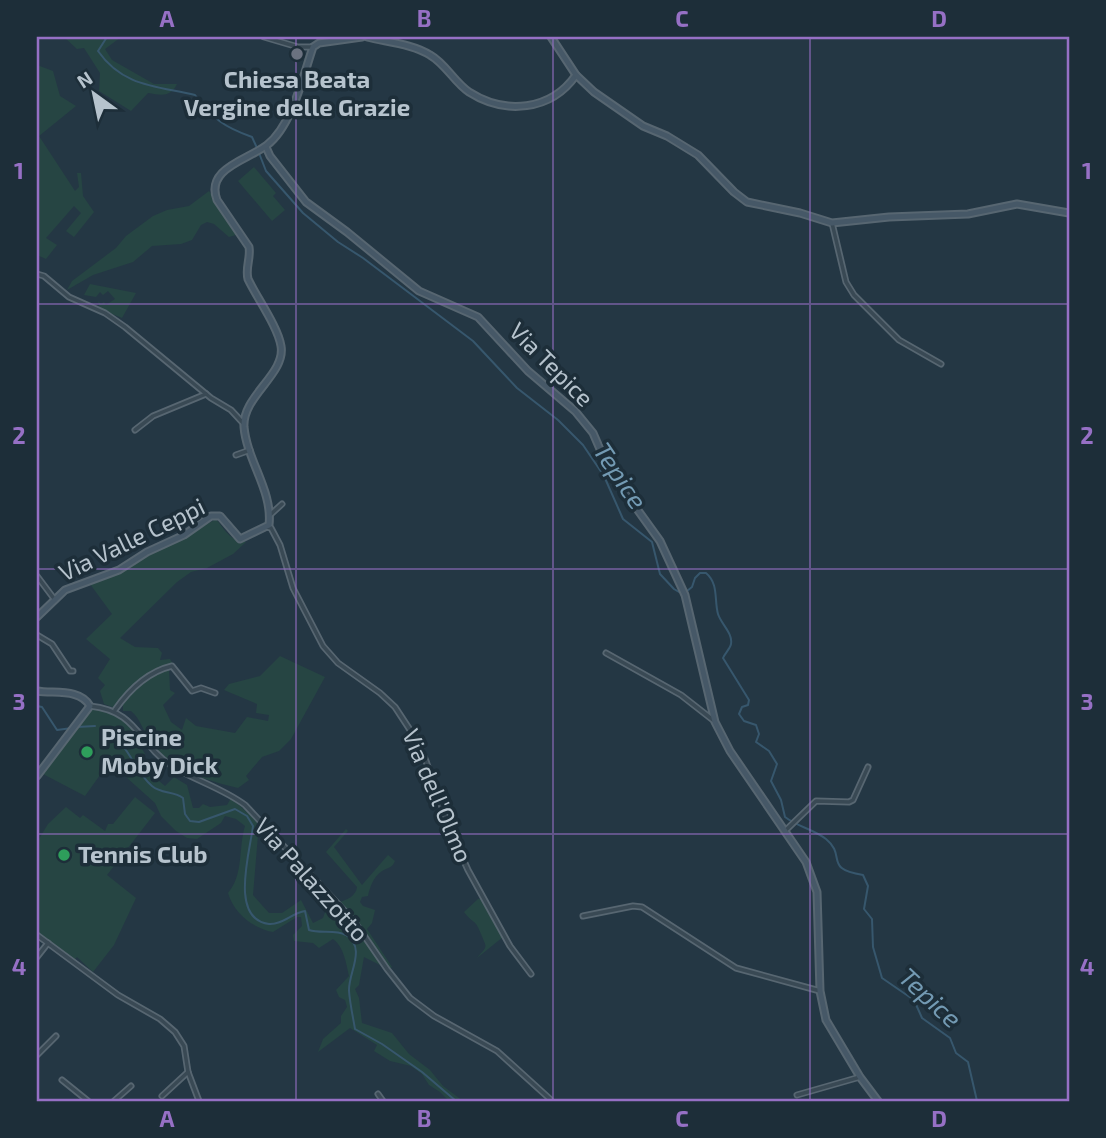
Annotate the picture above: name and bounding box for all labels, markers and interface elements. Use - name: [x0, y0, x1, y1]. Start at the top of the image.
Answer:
- text: A: [159, 4, 175, 32]
- text: B: [417, 4, 431, 32]
- text: C: [675, 4, 689, 32]
- text: D: [931, 4, 947, 32]
- marker: Chiesa Beata Vergine delle Grazie: [289, 46, 305, 62]
- north arrow: [60, 60, 130, 130]
- place label: Chiesa Beata Vergine delle Grazie: [184, 64, 410, 121]
- text: N: [72, 66, 96, 93]
- text: 1: [14, 156, 24, 184]
- text: 1: [1082, 156, 1092, 184]
- street label: Via Tepice: [504, 316, 600, 412]
- text: 2: [12, 421, 26, 449]
- text: 2: [1080, 421, 1094, 449]
- water label: Tepice: [588, 436, 655, 514]
- street label: Via Valle Ceppi: [54, 491, 209, 586]
- text: 3: [12, 687, 26, 715]
- text: 3: [1080, 687, 1094, 715]
- place label: Piscine Moby Dick: [101, 722, 219, 779]
- street label: Via dell'Olmo: [397, 724, 480, 867]
- marker: Piscine Moby Dick: [79, 744, 95, 760]
- street label: Via Palazzotto: [249, 811, 375, 947]
- place label: Tennis Club: [78, 839, 207, 868]
- marker: Tennis Club: [56, 847, 72, 863]
- text: 4: [12, 952, 26, 980]
- text: 4: [1080, 952, 1094, 980]
- water label: Tepice: [893, 960, 969, 1033]
- text: A: [159, 1104, 175, 1132]
- text: B: [417, 1104, 431, 1132]
- text: C: [675, 1104, 689, 1132]
- text: D: [931, 1104, 947, 1132]

